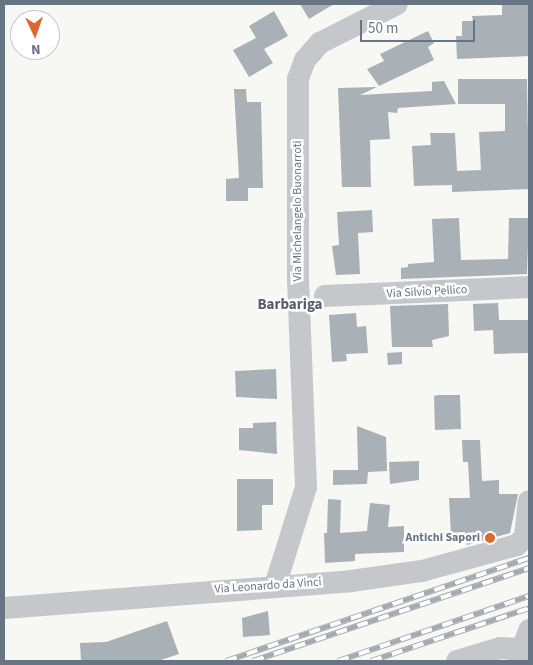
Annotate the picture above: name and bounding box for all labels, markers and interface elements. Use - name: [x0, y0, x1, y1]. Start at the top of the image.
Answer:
- north arrow: [10, 10, 60, 60]
- scale bar: [363, 10, 478, 42]
- text: 50 m: [368, 18, 398, 39]
- text: N: [31, 39, 41, 59]
- street label: Via Michelangelo Buonarroti: [291, 141, 305, 281]
- street label: Via Silvio Pellico: [386, 283, 468, 301]
- district label: Barbariga: [257, 296, 323, 314]
- place label: Antichi Sapori: [406, 531, 480, 545]
- marker: Antichi Sapori: [484, 532, 496, 544]
- street label: Via Leonardo da Vinci: [214, 575, 322, 597]

